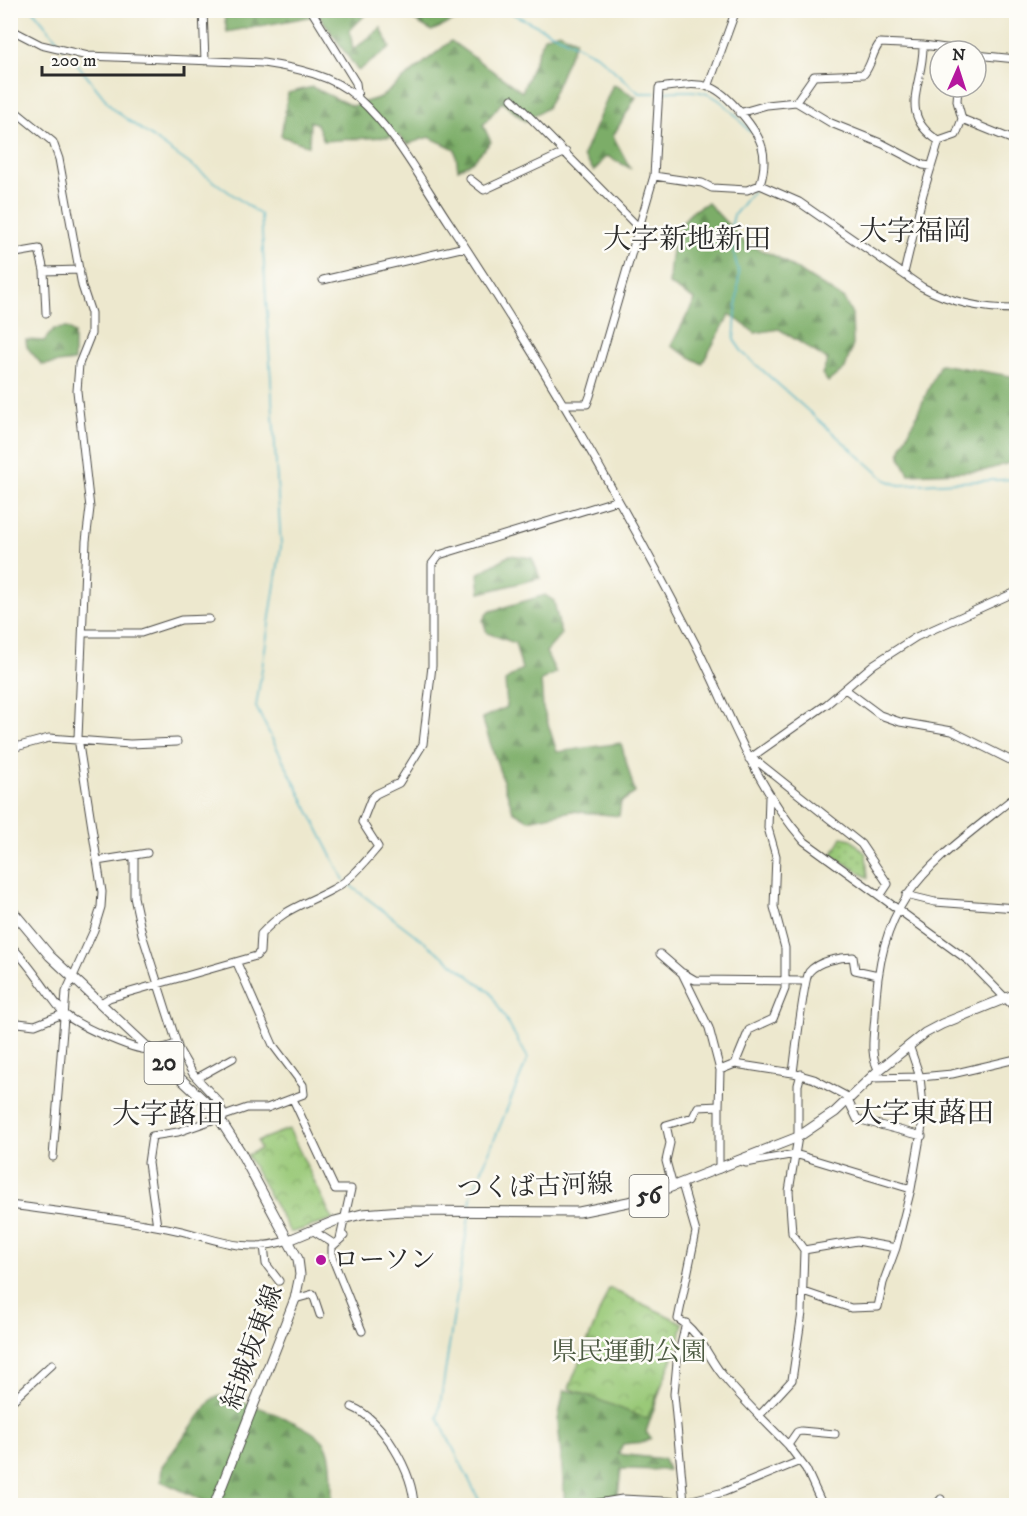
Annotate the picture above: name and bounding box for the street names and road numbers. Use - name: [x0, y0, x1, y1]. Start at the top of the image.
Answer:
- road number: 20: [144, 1042, 184, 1084]
- street label: つくば古河線: [456, 1168, 614, 1206]
- road number: 56: [630, 1175, 668, 1217]
- street label: 結城坂東線: [215, 1280, 291, 1414]

